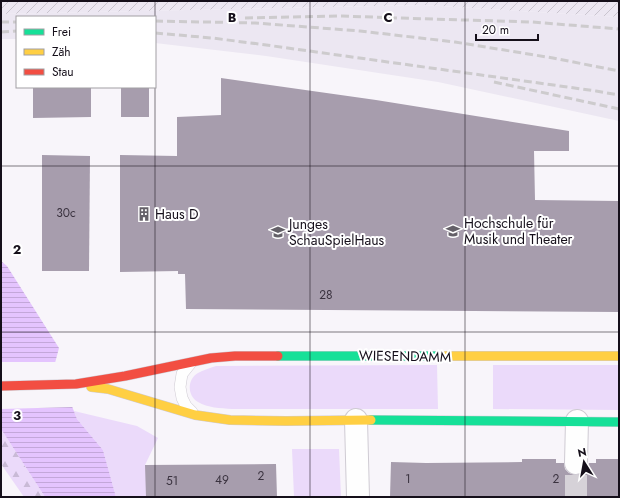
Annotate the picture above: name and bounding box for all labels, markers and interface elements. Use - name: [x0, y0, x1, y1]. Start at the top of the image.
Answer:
- text: B: [228, 8, 237, 27]
- text: C: [383, 8, 393, 27]
- legend: [16, 16, 156, 88]
- scale bar: [476, 16, 538, 42]
- text: 20 m: [482, 21, 509, 39]
- text: Frei: [52, 23, 71, 41]
- text: Zäh: [52, 43, 71, 61]
- text: Stau: [52, 63, 74, 81]
- house number: 30c: [56, 204, 76, 222]
- place label: Haus D: [155, 204, 198, 224]
- building icon: Haus D: [136, 206, 152, 222]
- place label: Hochschule für Musik und Theater: [464, 213, 573, 249]
- place label: Junges SchauSpielHaus: [287, 214, 385, 250]
- school or university icon: Hochschule für Musik und Theater: [445, 223, 461, 239]
- school or university icon: Junges SchauSpielHaus: [270, 224, 286, 240]
- text: 2: [13, 240, 21, 259]
- house number: 28: [319, 286, 333, 304]
- street label: WIESENDAMM: [359, 345, 451, 367]
- text: 3: [13, 406, 21, 425]
- north arrow: [564, 442, 604, 482]
- text: N: [576, 443, 588, 461]
- house number: 2: [258, 467, 265, 485]
- house number: 1: [405, 470, 411, 488]
- house number: 2: [553, 470, 560, 488]
- house number: 49: [215, 471, 229, 489]
- house number: 51: [166, 472, 178, 490]

